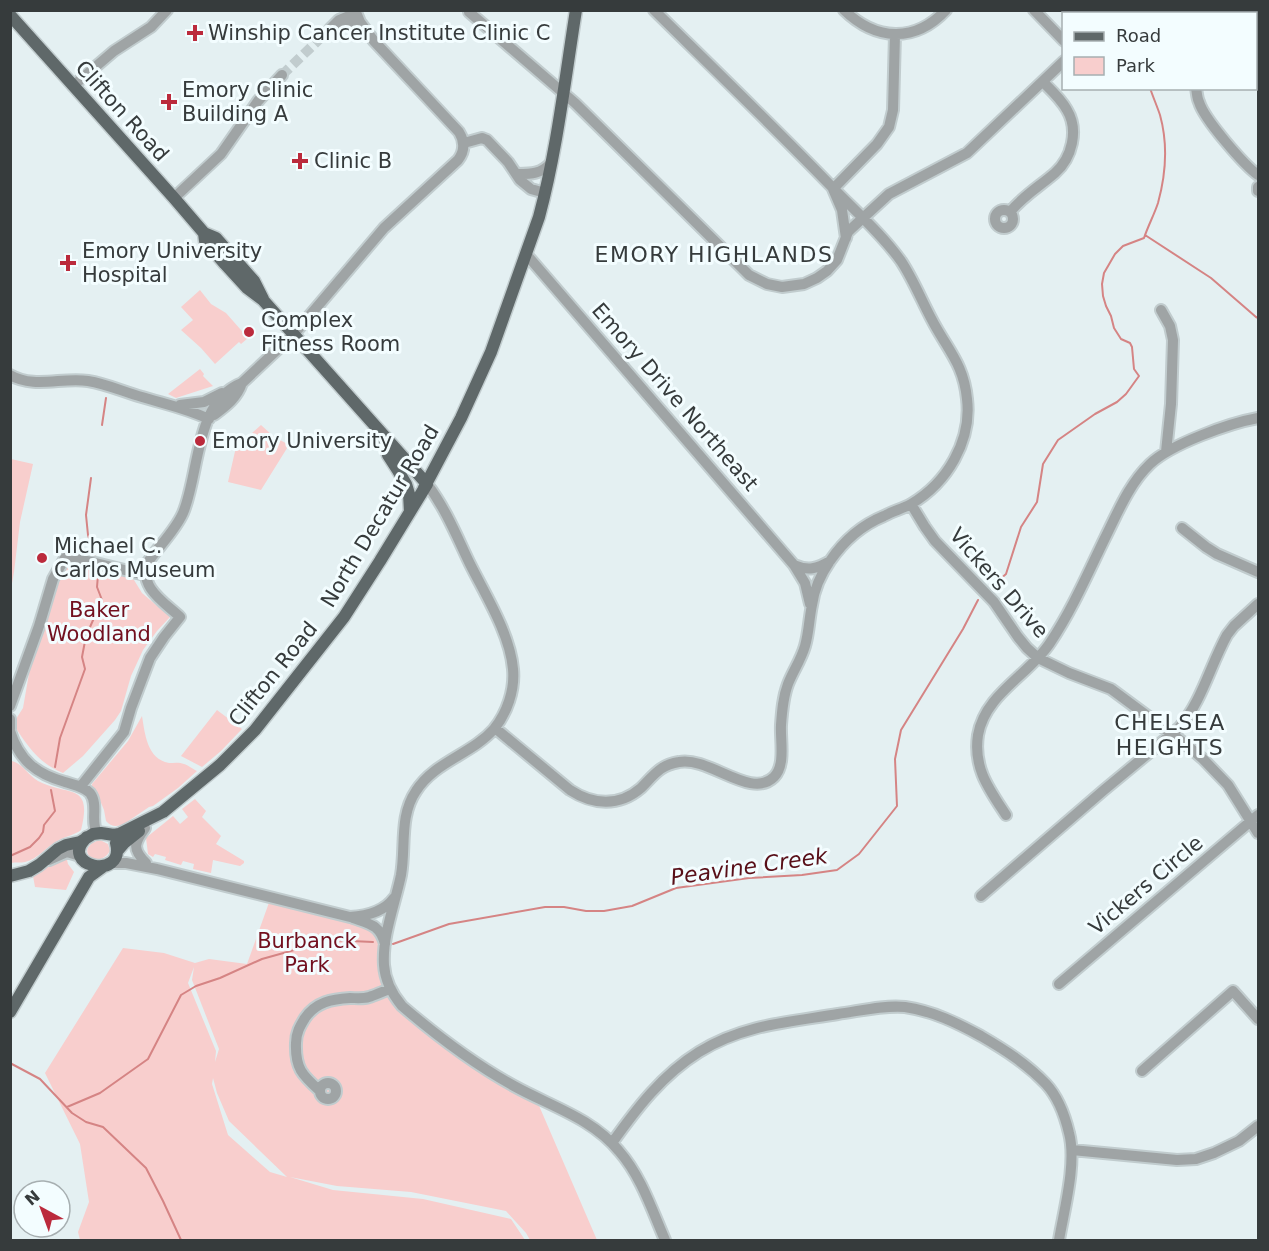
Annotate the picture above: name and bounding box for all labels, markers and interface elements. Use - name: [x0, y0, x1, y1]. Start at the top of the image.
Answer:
- legend: [1062, 12, 1257, 90]
- place label: Winship Cancer Institute Clinic C: [208, 21, 550, 45]
- marker: Winship Cancer Institute Clinic C: [186, 24, 204, 42]
- text: Road: [1116, 25, 1161, 46]
- text: Park: [1116, 55, 1155, 76]
- street label: Clifton Road: [71, 56, 173, 166]
- place label: Emory Clinic Building A: [182, 78, 313, 126]
- marker: Emory Clinic Building A: [160, 93, 178, 111]
- place label: Clinic B: [314, 149, 392, 173]
- marker: Clinic B: [291, 152, 309, 170]
- place label: Emory University Hospital: [82, 239, 262, 287]
- district label: EMORY HIGHLANDS: [595, 242, 833, 267]
- marker: Emory University Hospital: [59, 254, 77, 272]
- street label: Emory Drive Northeast: [587, 298, 763, 496]
- place label: Complex Fitness Room: [261, 308, 400, 356]
- marker: Complex Fitness Room: [242, 325, 256, 339]
- street label: North Decatur Road: [316, 420, 444, 612]
- place label: Emory University: [212, 429, 392, 453]
- marker: Emory University: [193, 434, 207, 448]
- street label: Vickers Drive: [945, 523, 1053, 643]
- place label: Michael C. Carlos Museum: [54, 534, 216, 582]
- marker: Michael C. Carlos Museum: [35, 551, 49, 565]
- park label: Baker Woodland: [47, 598, 151, 646]
- street label: Clifton Road: [224, 617, 322, 731]
- district label: CHELSEA HEIGHTS: [1114, 710, 1226, 760]
- street label: Vickers Circle: [1084, 831, 1208, 939]
- water label: Peavine Creek: [669, 843, 830, 890]
- park label: Burbanck Park: [257, 929, 358, 977]
- north arrow: [12, 1179, 72, 1239]
- text: N: [21, 1186, 44, 1210]

